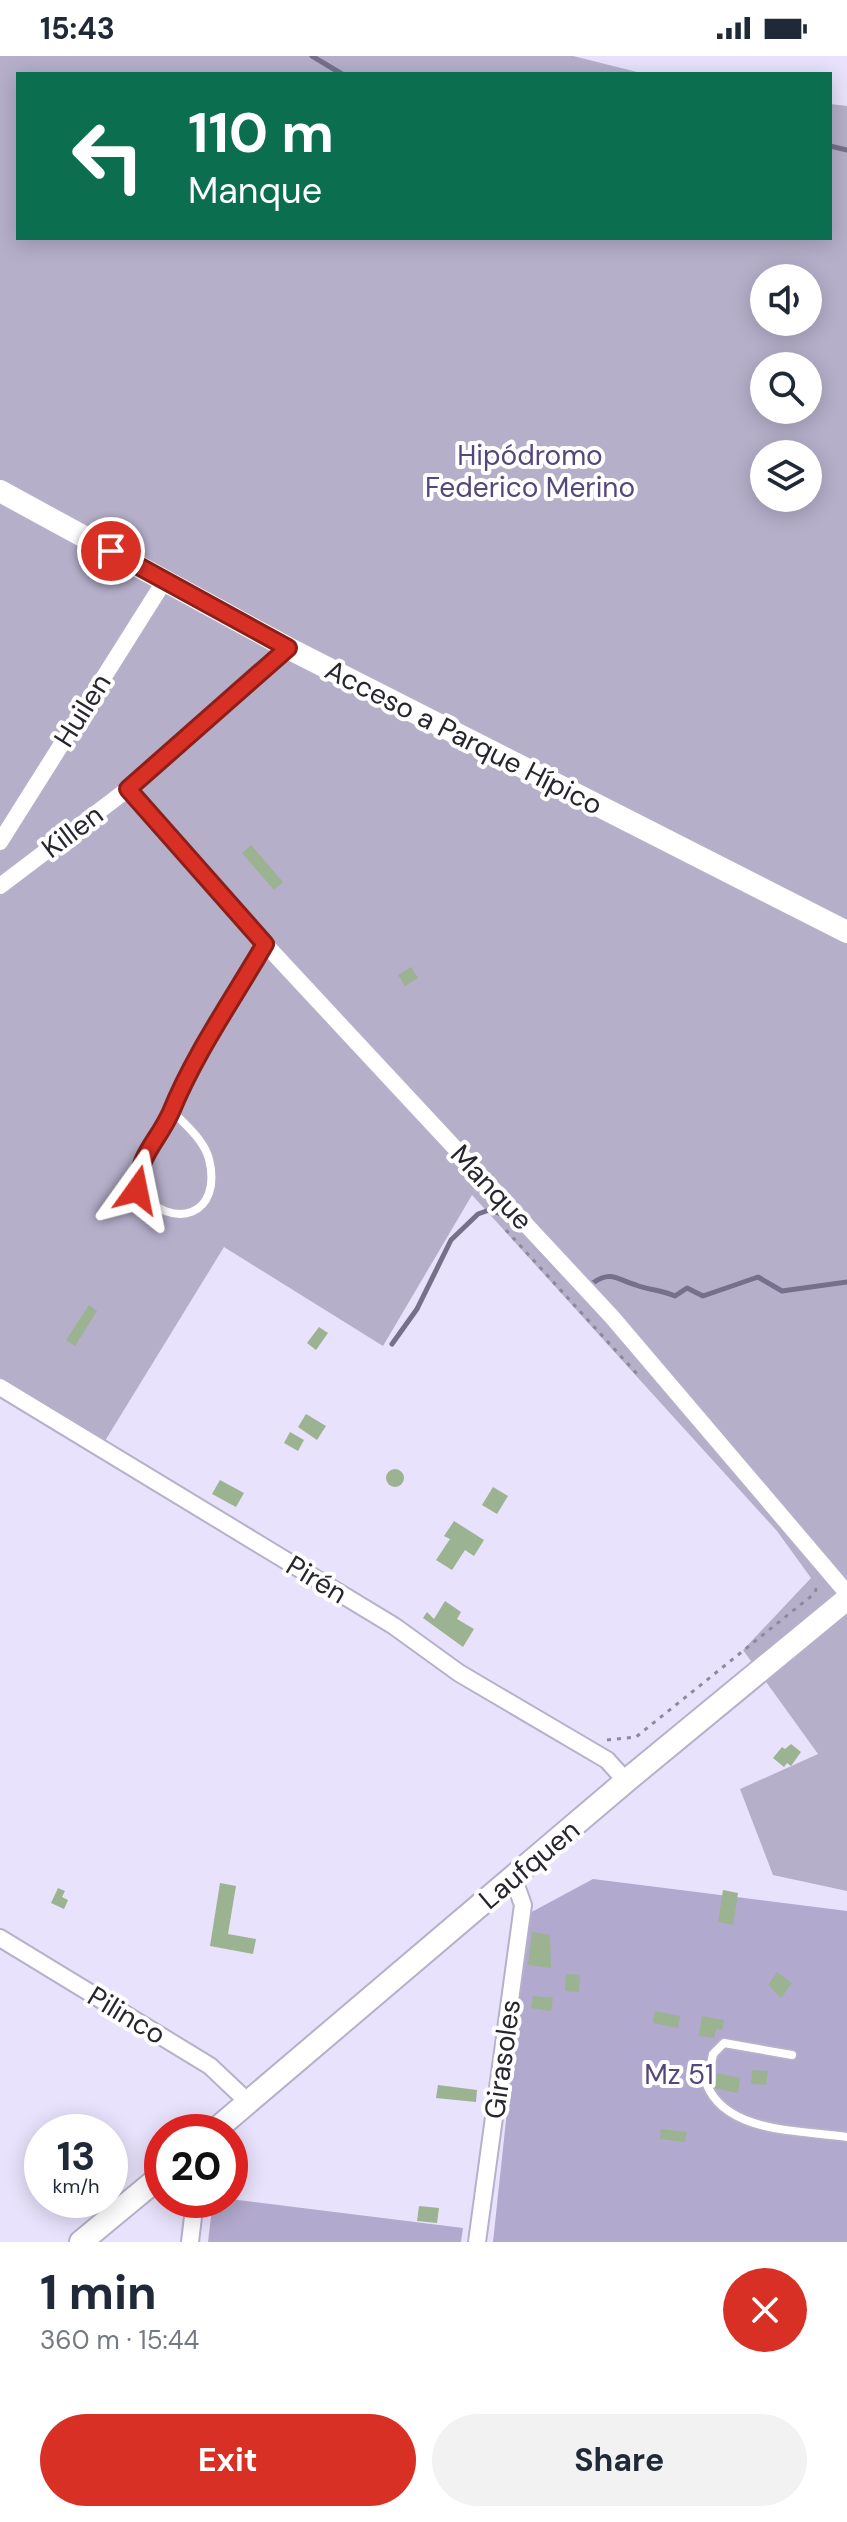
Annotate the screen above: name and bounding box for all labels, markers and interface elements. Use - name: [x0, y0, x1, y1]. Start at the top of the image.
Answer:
- text: 15:43: [40, 9, 115, 48]
- text: 110 m: [188, 96, 334, 169]
- icon: left: [56, 104, 160, 208]
- text: Manque: [188, 167, 322, 214]
- map controls: [750, 264, 822, 512]
- button: sound: [750, 264, 822, 336]
- button: search: [750, 352, 822, 424]
- park label: Hipódromo Federico Merino: [425, 437, 635, 506]
- button: layers: [750, 440, 822, 512]
- pin: [77, 517, 145, 585]
- icon: arrive: [89, 529, 133, 573]
- street label: Acceso a Parque Hípico: [319, 651, 609, 823]
- street label: Huilen: [46, 667, 119, 754]
- street label: Killen: [34, 796, 110, 866]
- street label: Manque: [443, 1137, 541, 1238]
- position arrow: [95, 1148, 179, 1232]
- street label: Pirén: [279, 1547, 354, 1612]
- street label: Laufquen: [471, 1811, 587, 1917]
- street label: Pilinco: [81, 1978, 173, 2053]
- street label: Girasoles: [476, 1997, 529, 2121]
- park label: Mz 51: [644, 2056, 714, 2093]
- speed limit sign: 20: [144, 2114, 248, 2218]
- text: 13: [57, 2130, 95, 2182]
- text: km/h: [52, 2173, 100, 2199]
- text: 1 min: [40, 2261, 157, 2324]
- button: close: [723, 2268, 807, 2352]
- text: 360 m · 15:44: [40, 2323, 199, 2357]
- button: Exit: [40, 2414, 416, 2506]
- button: Share: [432, 2414, 807, 2506]

